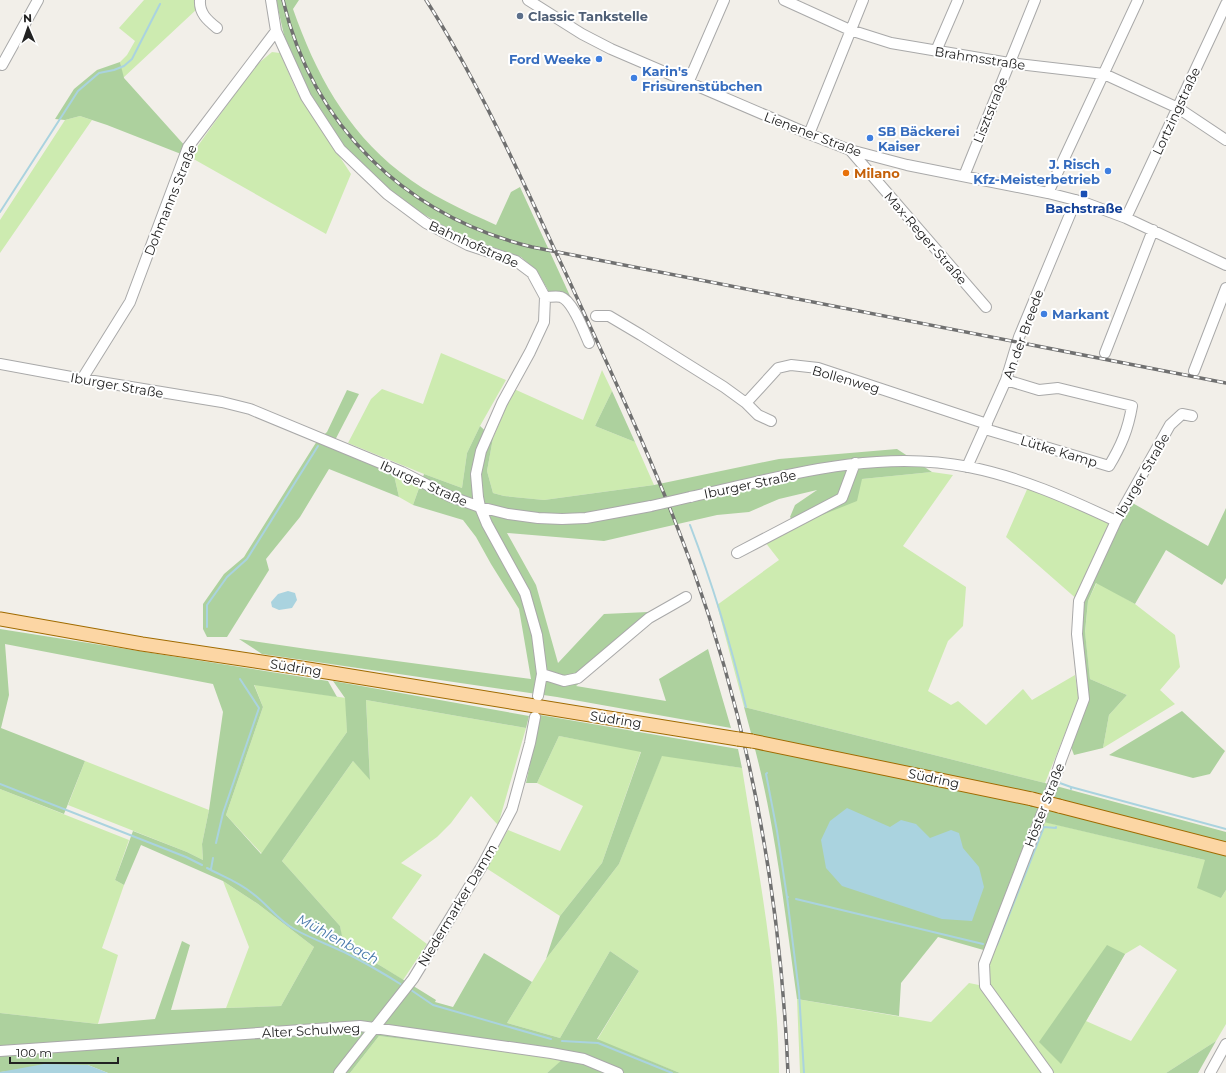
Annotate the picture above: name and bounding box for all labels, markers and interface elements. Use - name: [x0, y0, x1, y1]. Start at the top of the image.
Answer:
- north arrow: [8, 8, 48, 48]
- place label: Classic Tankstelle: [528, 8, 648, 24]
- text: N: [23, 11, 32, 25]
- marker: Classic Tankstelle: [515, 11, 525, 21]
- street label: Brahmsstraße: [934, 43, 1027, 73]
- place label: Ford Weeke: [509, 51, 591, 67]
- marker: Ford Weeke: [594, 54, 604, 64]
- place label: Karin's Frisurenstübchen: [642, 63, 762, 94]
- street label: Lortzingstraße: [1149, 65, 1203, 157]
- marker: Karin's Frisurenstübchen: [629, 73, 639, 83]
- street label: Lisztstraße: [969, 74, 1011, 145]
- street label: Lienener Straße: [762, 108, 864, 160]
- place label: SB Bäckerei Kaiser: [878, 123, 960, 154]
- marker: SB Bäckerei Kaiser: [865, 133, 875, 143]
- street label: Dohmanns Straße: [140, 142, 200, 258]
- place label: J. Risch Kfz-Meisterbetrieb: [973, 156, 1100, 187]
- place label: Milano: [854, 165, 900, 181]
- marker: J. Risch Kfz-Meisterbetrieb: [1103, 166, 1113, 176]
- marker: Milano: [841, 168, 851, 178]
- street label: Max-Reger-Straße: [881, 188, 971, 288]
- marker: Bachstraße: [1079, 189, 1089, 199]
- place label: Bachstraße: [1045, 200, 1123, 216]
- street label: Bahnhofstraße: [426, 217, 522, 271]
- street label: An der Breede: [999, 287, 1047, 381]
- place label: Markant: [1052, 306, 1109, 322]
- marker: Markant: [1039, 309, 1049, 319]
- street label: Bollenweg: [810, 362, 882, 396]
- street label: Iburger Straße: [69, 369, 165, 401]
- street label: Iburger Straße: [1112, 430, 1173, 520]
- street label: Lütke Kamp: [1019, 432, 1100, 470]
- street label: Iburger Straße: [378, 457, 470, 509]
- street label: Iburger Straße: [702, 466, 798, 502]
- street label: Südring: [269, 655, 323, 679]
- street label: Südring: [589, 707, 643, 731]
- street label: Höster Straße: [1021, 761, 1067, 849]
- street label: Südring: [907, 765, 961, 791]
- street label: Niedermarker Damm: [414, 841, 500, 969]
- water label: Mühlenbach: [294, 910, 382, 968]
- street label: Alter Schulweg: [261, 1019, 361, 1041]
- scale bar: [10, 1039, 118, 1065]
- text: 100 m: [16, 1045, 52, 1060]

